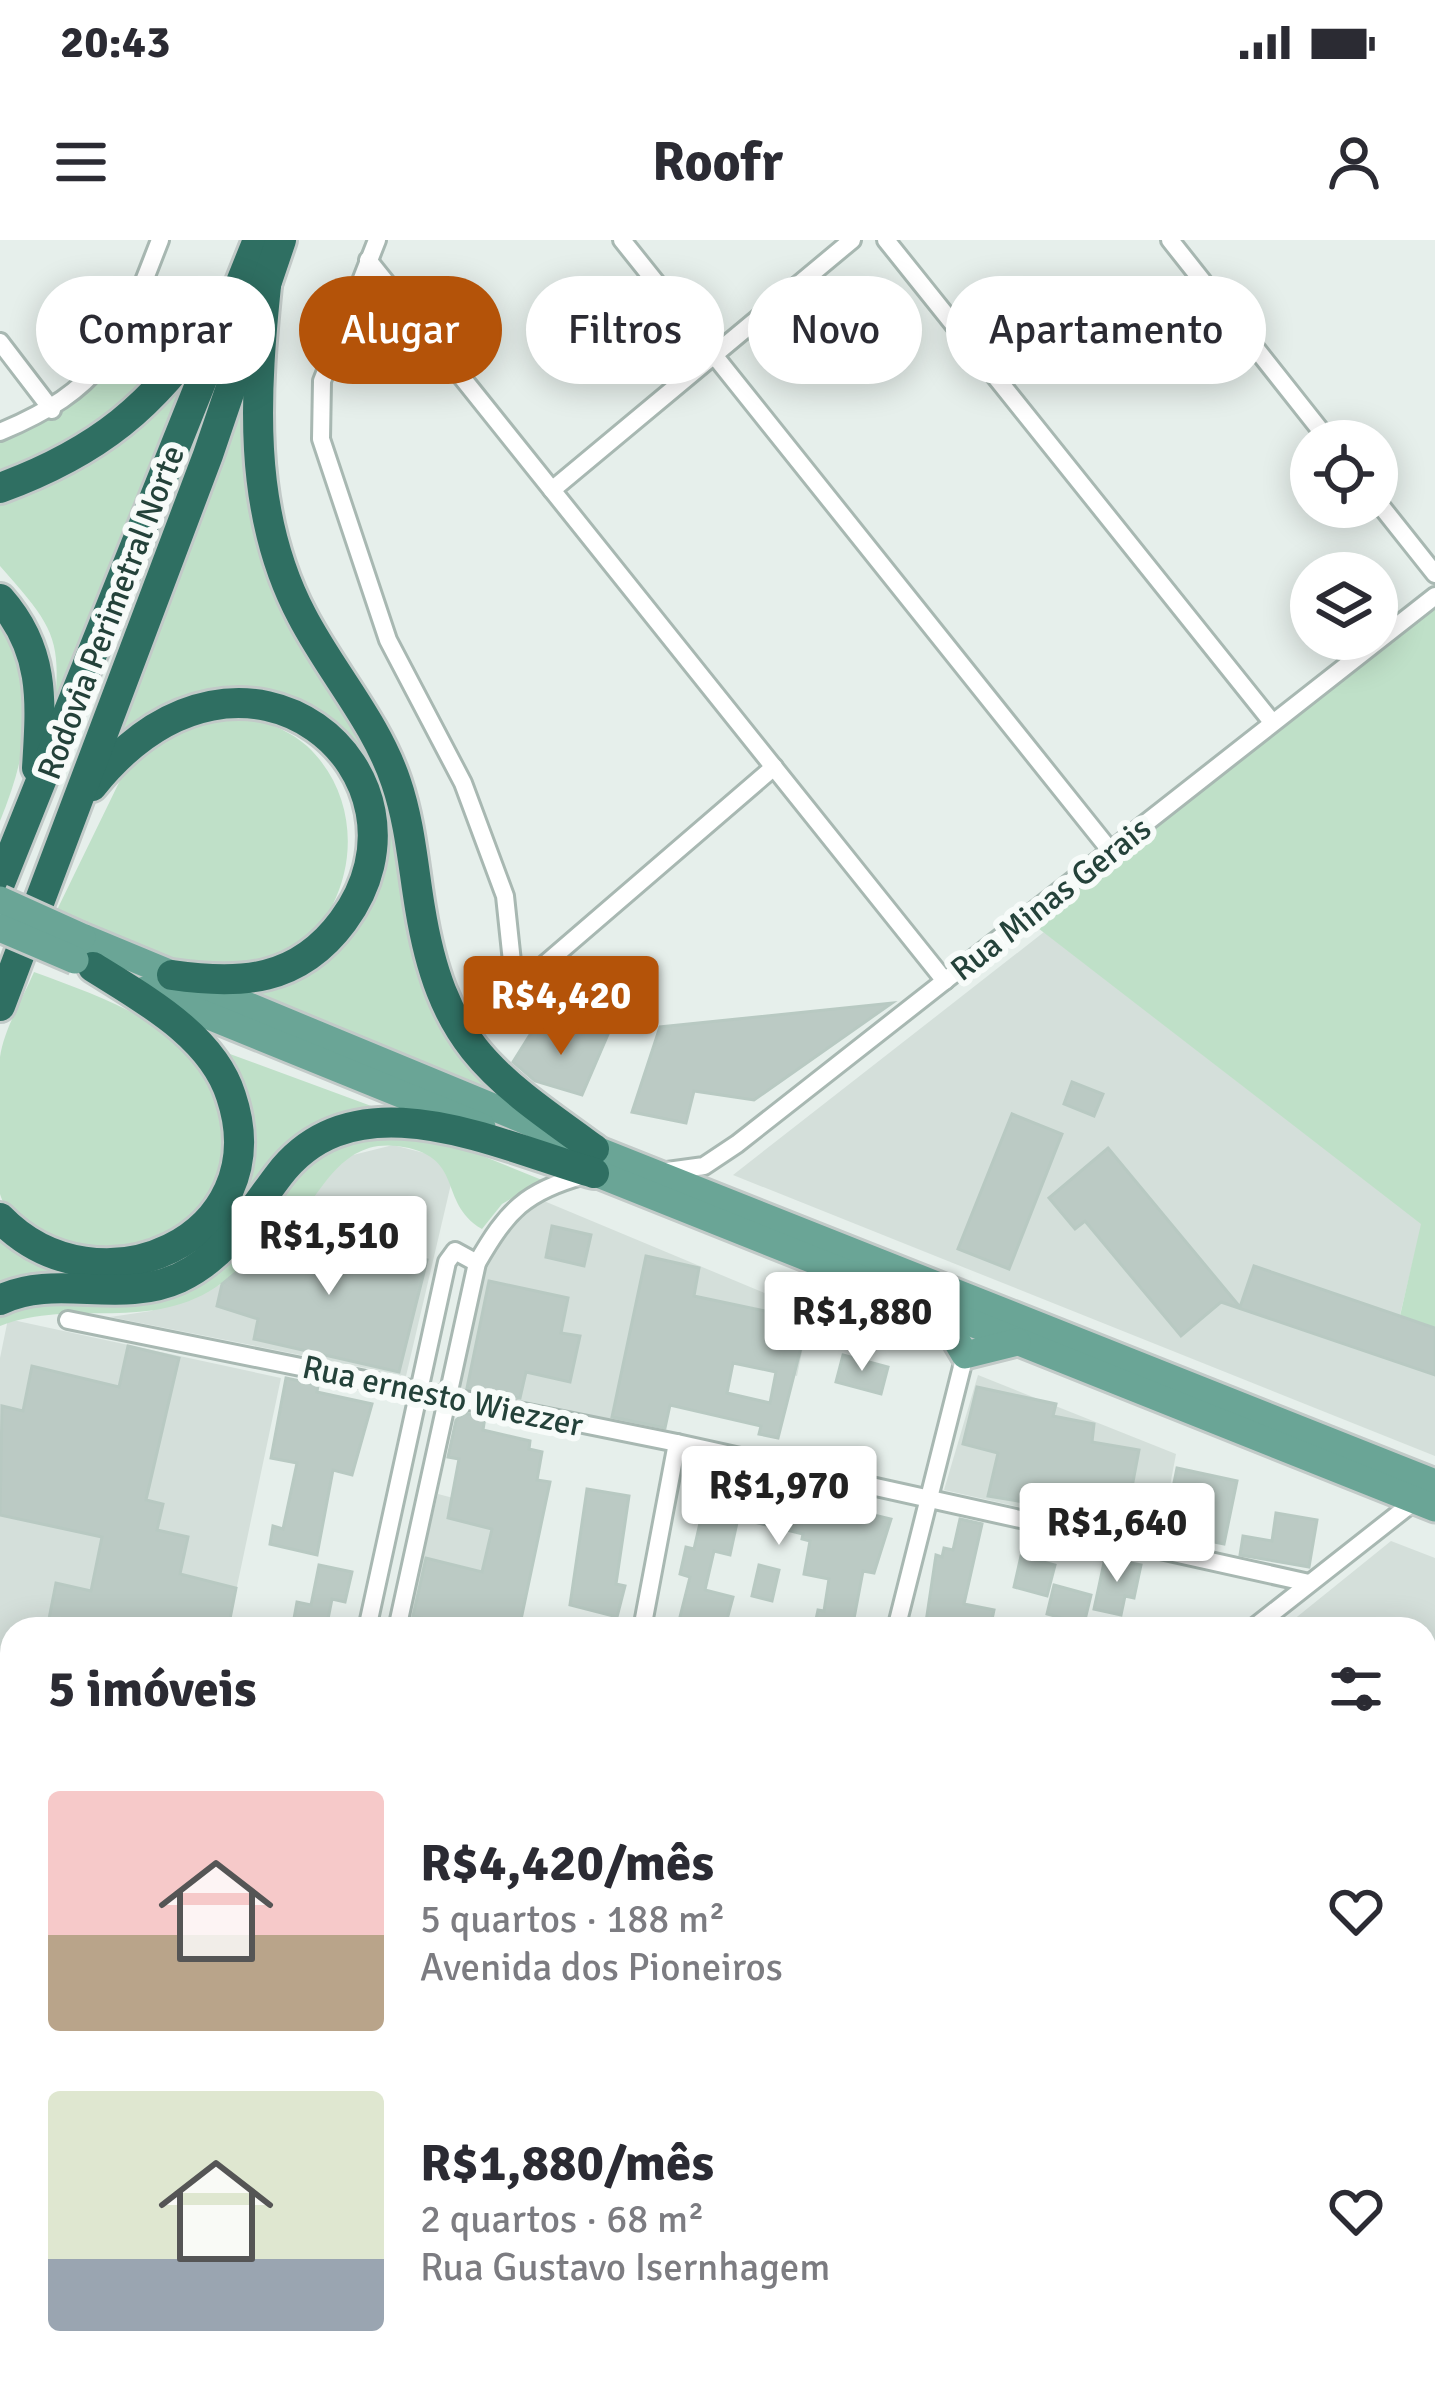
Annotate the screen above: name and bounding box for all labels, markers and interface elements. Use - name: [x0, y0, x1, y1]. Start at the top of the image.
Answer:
- text: 20:43: [60, 15, 170, 70]
- icon: menu: [48, 129, 114, 195]
- text: Roofr: [652, 129, 783, 196]
- icon: person: [1321, 129, 1387, 195]
- chip: Comprar: [36, 276, 275, 384]
- chip: Alugar: [299, 276, 502, 384]
- chip: Filtros: [526, 276, 724, 384]
- chip: Novo: [748, 276, 922, 384]
- chip: Apartamento: [946, 276, 1266, 384]
- map controls: [1290, 420, 1398, 660]
- button: locate: [1290, 420, 1398, 528]
- street label: Rodovia Perimetral Norte: [29, 440, 194, 785]
- button: layers: [1290, 552, 1398, 660]
- street label: Rua Minas Gerais: [943, 808, 1159, 990]
- pin: R$4,420: [450, 956, 672, 1058]
- text: R$4,420: [491, 971, 631, 1019]
- pin: R$1,510: [218, 1196, 440, 1298]
- text: R$1,510: [259, 1211, 399, 1259]
- pin: R$1,880: [751, 1272, 973, 1374]
- text: R$1,880: [792, 1287, 932, 1335]
- street label: Rua ernesto Wiezzer: [299, 1347, 587, 1446]
- pin: R$1,970: [668, 1446, 890, 1548]
- text: R$1,970: [709, 1461, 849, 1509]
- pin: R$1,640: [1006, 1483, 1228, 1585]
- text: R$1,640: [1047, 1498, 1187, 1546]
- icon: filters: [1323, 1656, 1389, 1722]
- text: 5 imóveis: [48, 1658, 257, 1721]
- text: R$4,420/mês: [420, 1832, 714, 1895]
- icon: home: [144, 1839, 288, 1983]
- icon: heart: [1323, 1878, 1389, 1944]
- text: 5 quartos · 188 m²: [420, 1895, 725, 1943]
- text: Avenida dos Pioneiros: [420, 1943, 783, 1991]
- text: R$1,880/mês: [420, 2132, 714, 2195]
- icon: home: [144, 2139, 288, 2283]
- icon: heart: [1323, 2178, 1389, 2244]
- text: 2 quartos · 68 m²: [420, 2195, 704, 2243]
- text: Rua Gustavo Isernhagem: [420, 2243, 830, 2291]

